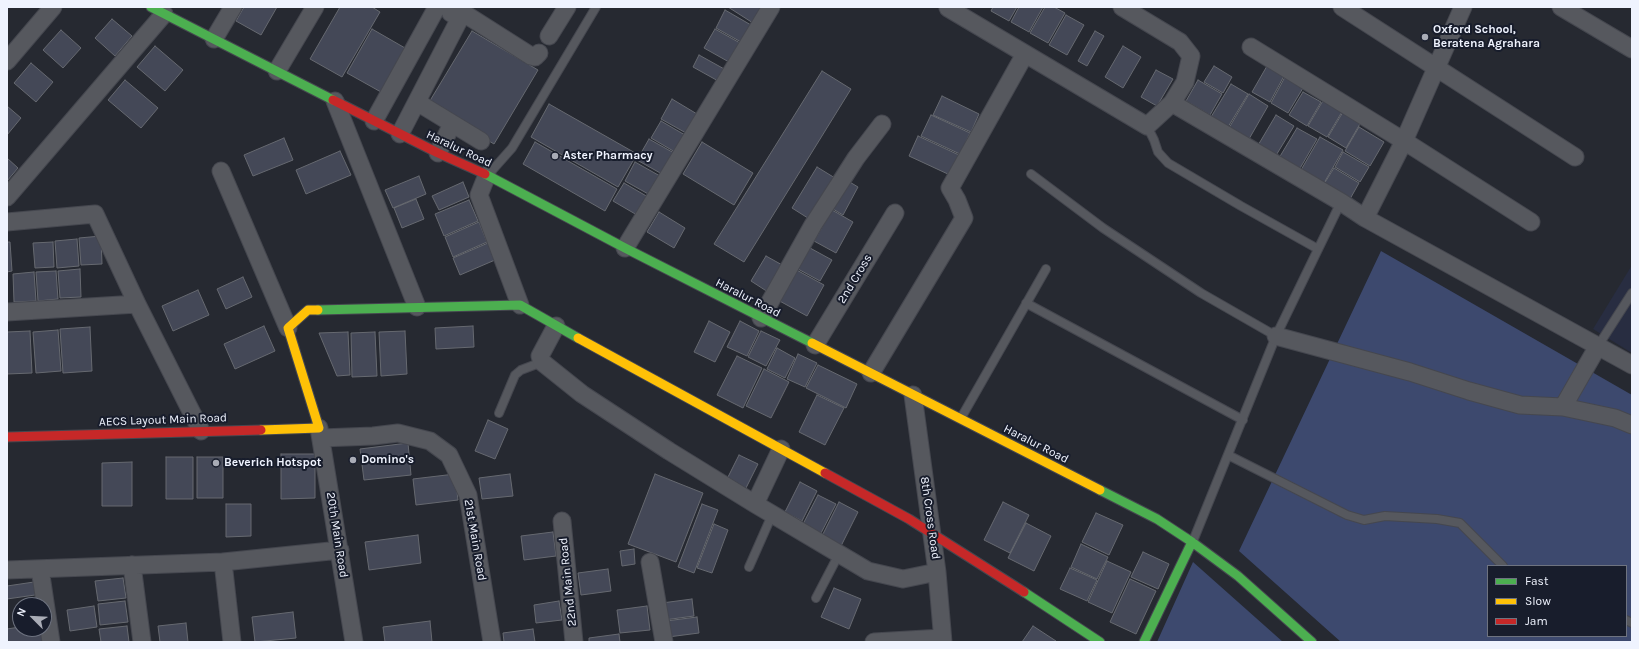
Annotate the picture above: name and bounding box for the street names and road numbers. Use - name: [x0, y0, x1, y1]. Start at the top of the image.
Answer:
- street label: Haralur Road: [424, 127, 494, 171]
- street label: 2nd Cross: [835, 252, 875, 306]
- street label: Haralur Road: [713, 275, 783, 321]
- street label: AECS Layout Main Road: [99, 411, 227, 429]
- street label: Haralur Road: [1001, 421, 1071, 467]
- street label: 8th Cross Road: [917, 476, 943, 560]
- street label: 20th Main Road: [323, 491, 351, 579]
- street label: 21st Main Road: [461, 498, 489, 582]
- street label: 22nd Main Road: [556, 537, 580, 627]

